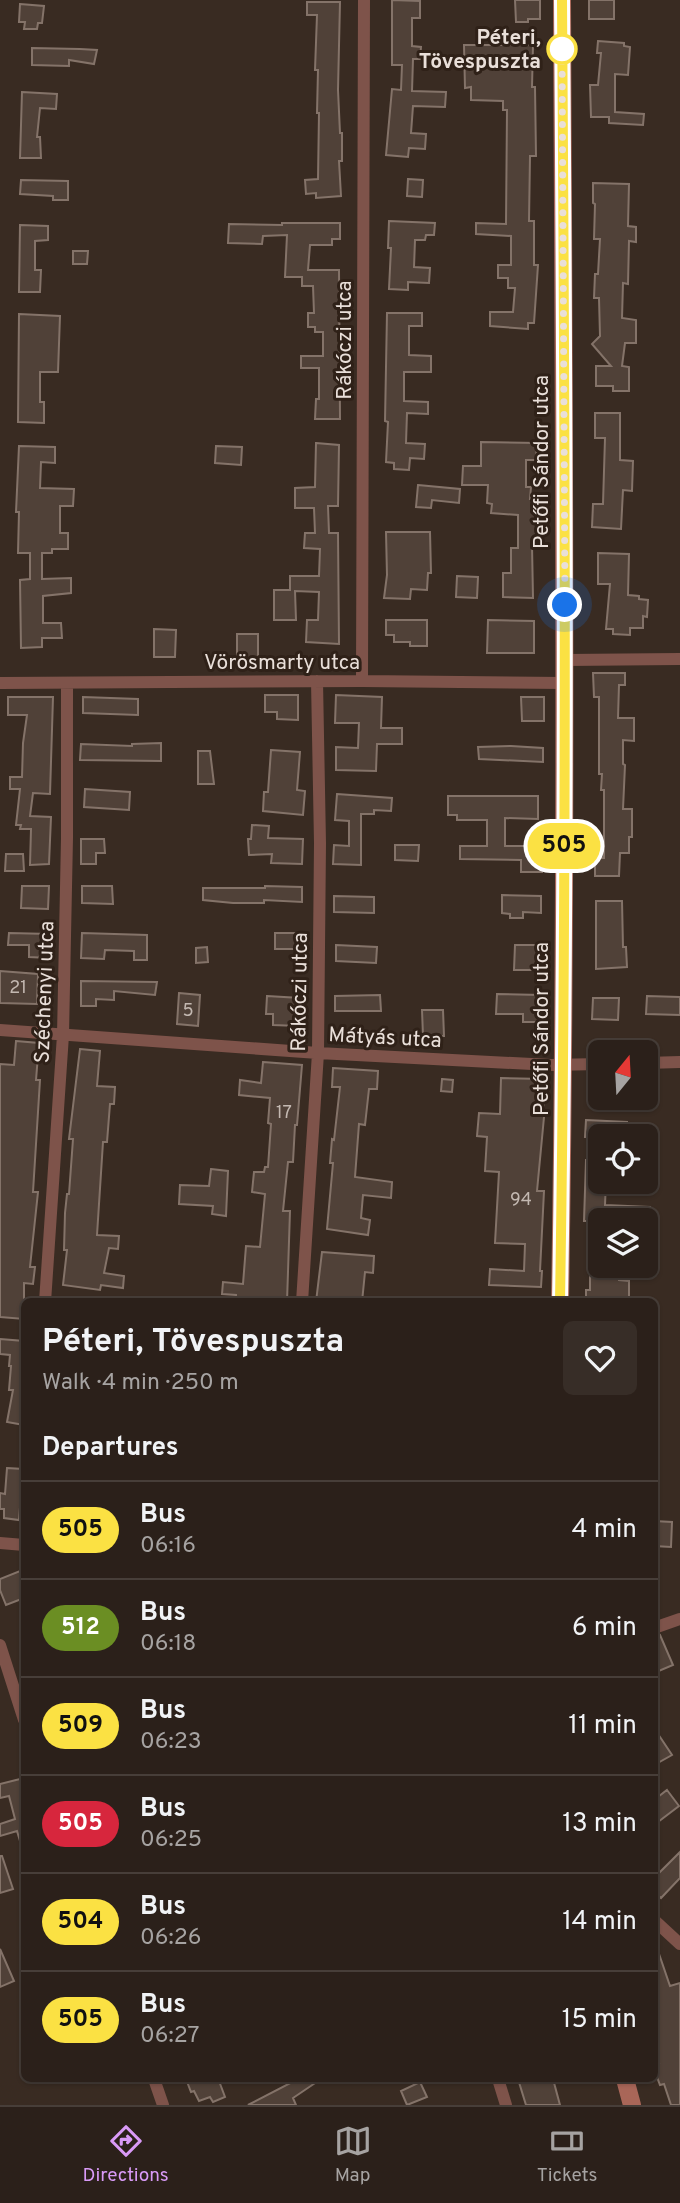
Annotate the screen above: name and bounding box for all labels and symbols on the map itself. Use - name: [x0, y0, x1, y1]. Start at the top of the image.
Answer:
- place label: Péteri, Tövespuszta: [419, 25, 541, 76]
- marker: Péteri, Tövespuszta: [547, 34, 577, 64]
- street label: Rákóczi utca: [332, 280, 359, 400]
- street label: Petőfi Sándor utca: [529, 375, 556, 549]
- your location: [547, 587, 582, 622]
- street label: Vörösmarty utca: [204, 650, 360, 677]
- line badge: 505: [524, 823, 604, 869]
- street label: Széchenyi utca: [30, 920, 61, 1064]
- street label: Rákóczi utca: [286, 932, 315, 1052]
- street label: Petőfi Sándor utca: [529, 942, 556, 1116]
- house number: 21: [9, 977, 27, 1000]
- house number: 5: [182, 1000, 194, 1023]
- street label: Mátyás utca: [328, 1022, 442, 1055]
- north arrow: [588, 1040, 658, 1110]
- house number: 17: [276, 1102, 292, 1125]
- house number: 94: [510, 1189, 532, 1212]

